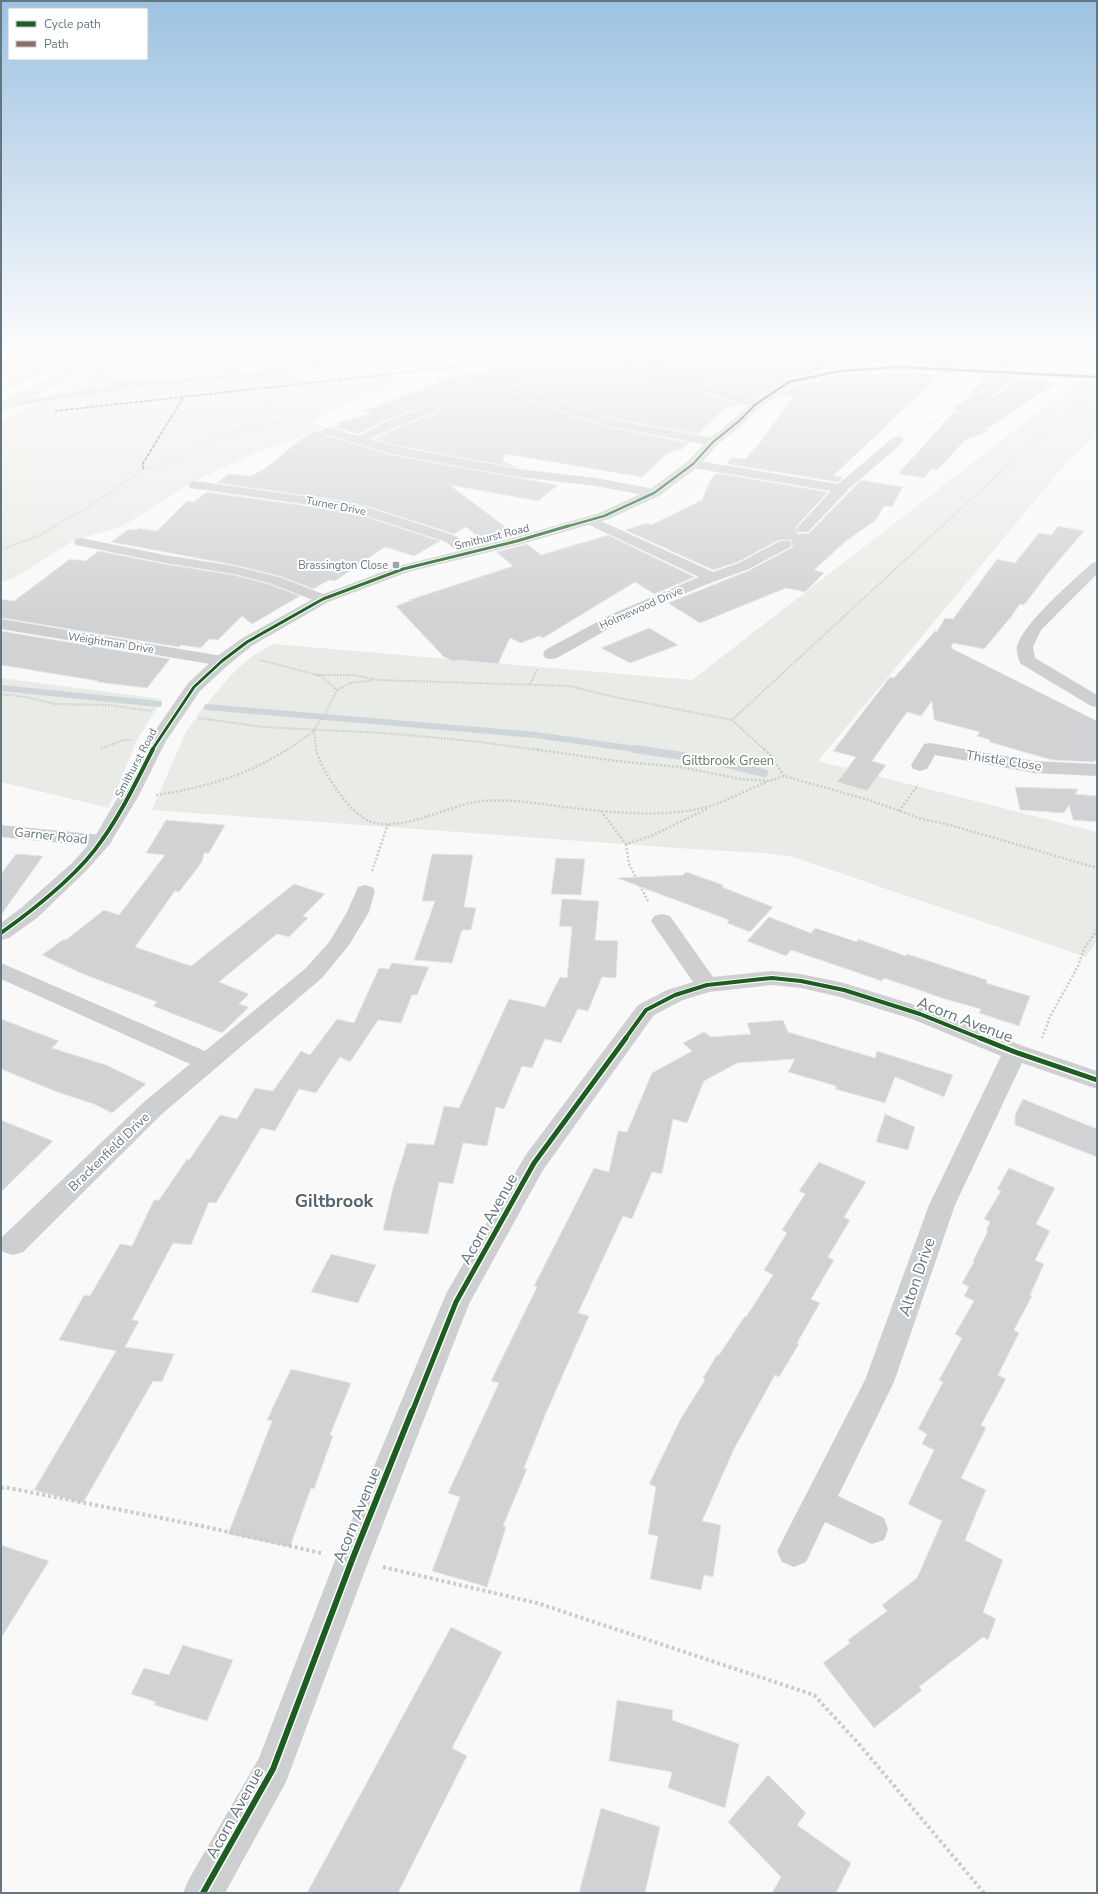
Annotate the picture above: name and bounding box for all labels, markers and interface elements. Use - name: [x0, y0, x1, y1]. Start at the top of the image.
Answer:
- legend: [8, 8, 148, 60]
- text: Cycle path: [44, 16, 101, 32]
- text: Path: [44, 36, 69, 52]
- street label: Turner Drive: [305, 493, 367, 519]
- street label: Smithurst Road: [453, 520, 531, 554]
- place label: Brassington Close: [298, 558, 388, 573]
- marker: Brassington Close: [391, 560, 401, 570]
- street label: Holmewood Drive: [597, 583, 685, 633]
- street label: Weightman Drive: [67, 629, 155, 657]
- street label: Smithurst Road: [111, 726, 161, 800]
- street label: Thistle Close: [965, 746, 1043, 776]
- park label: Giltbrook Green: [682, 752, 774, 770]
- street label: Garner Road: [13, 823, 89, 849]
- street label: Acorn Avenue: [914, 992, 1016, 1048]
- street label: Brackenfield Drive: [64, 1108, 154, 1196]
- street label: Acorn Avenue: [455, 1169, 523, 1269]
- district label: Giltbrook: [295, 1189, 374, 1213]
- street label: Alton Drive: [893, 1235, 941, 1319]
- street label: Acorn Avenue: [328, 1464, 386, 1566]
- street label: Acorn Avenue: [201, 1763, 269, 1863]

